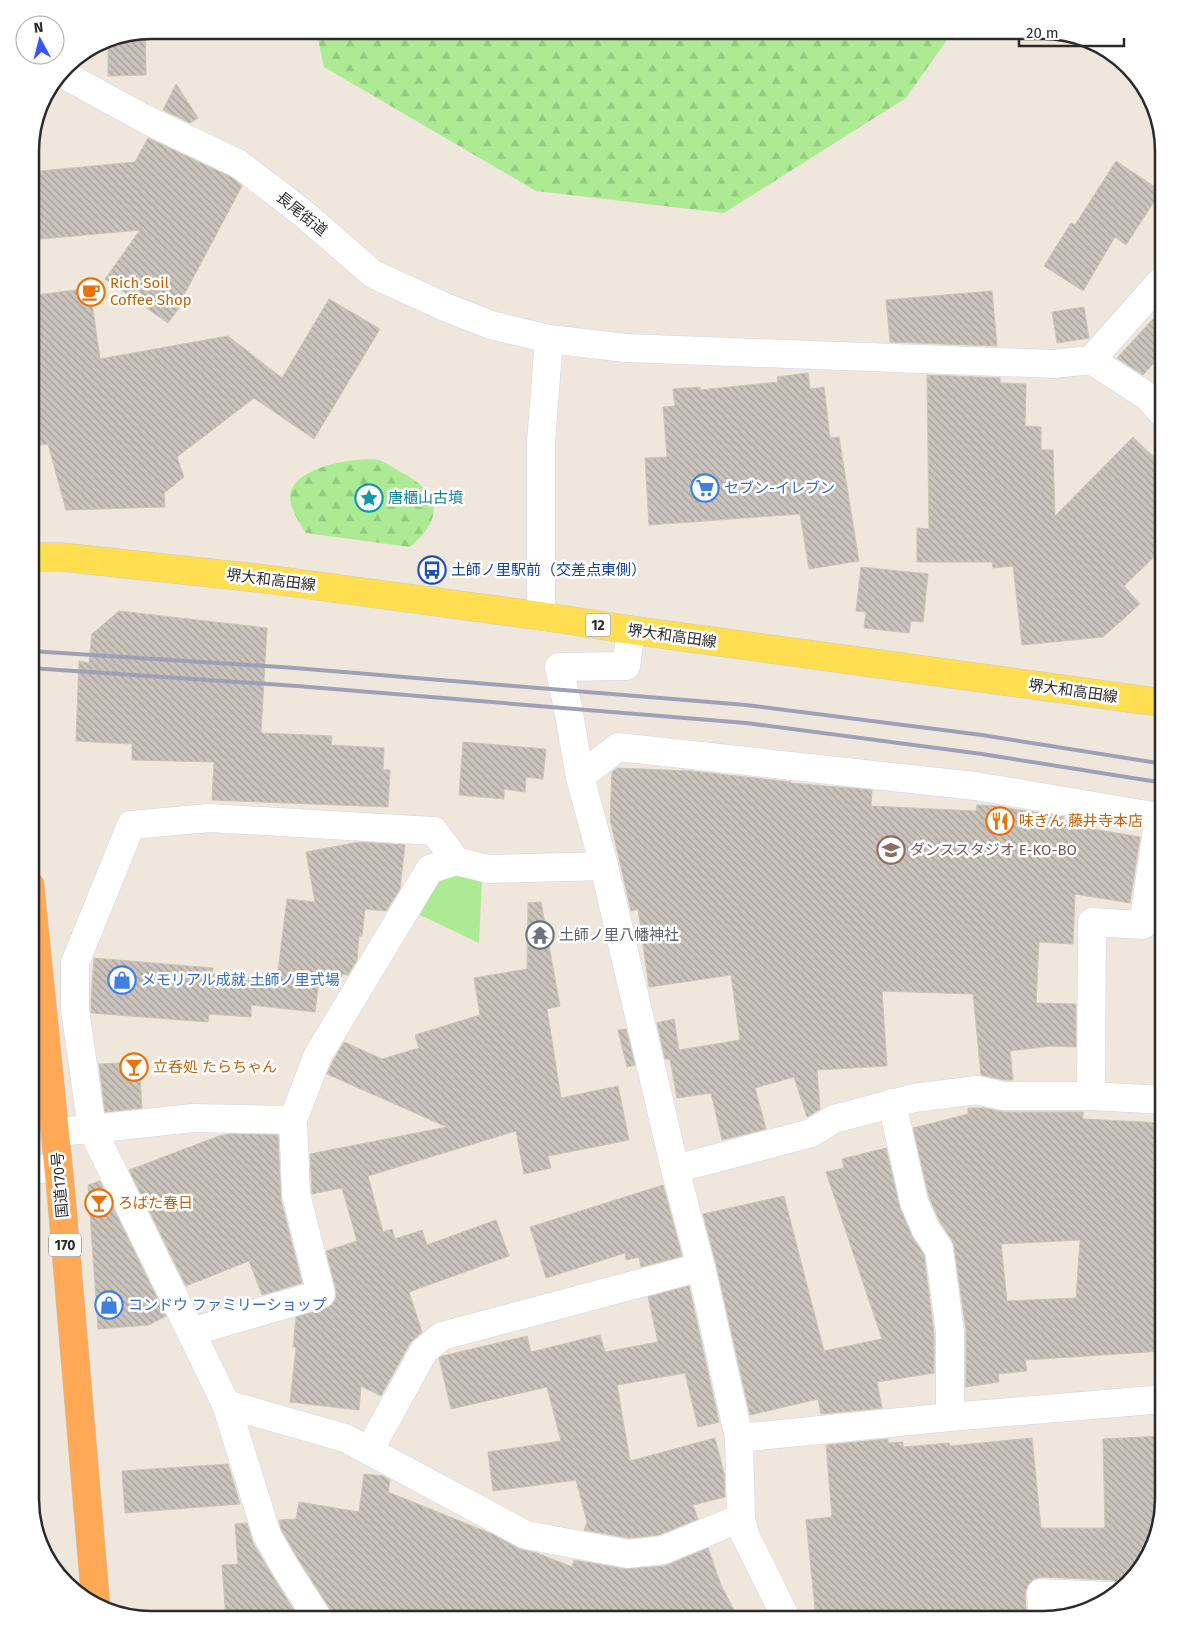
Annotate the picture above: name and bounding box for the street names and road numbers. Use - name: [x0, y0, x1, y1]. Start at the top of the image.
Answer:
- street label: 長尾街道: [273, 188, 331, 240]
- street label: 堺大和高田線: [225, 566, 317, 594]
- road number: 12: [586, 614, 610, 636]
- street label: 堺大和高田線: [626, 621, 718, 651]
- street label: 堺大和高田線: [1027, 676, 1119, 706]
- street label: 国道170号: [48, 1151, 72, 1219]
- road number: 170: [49, 1234, 81, 1256]

